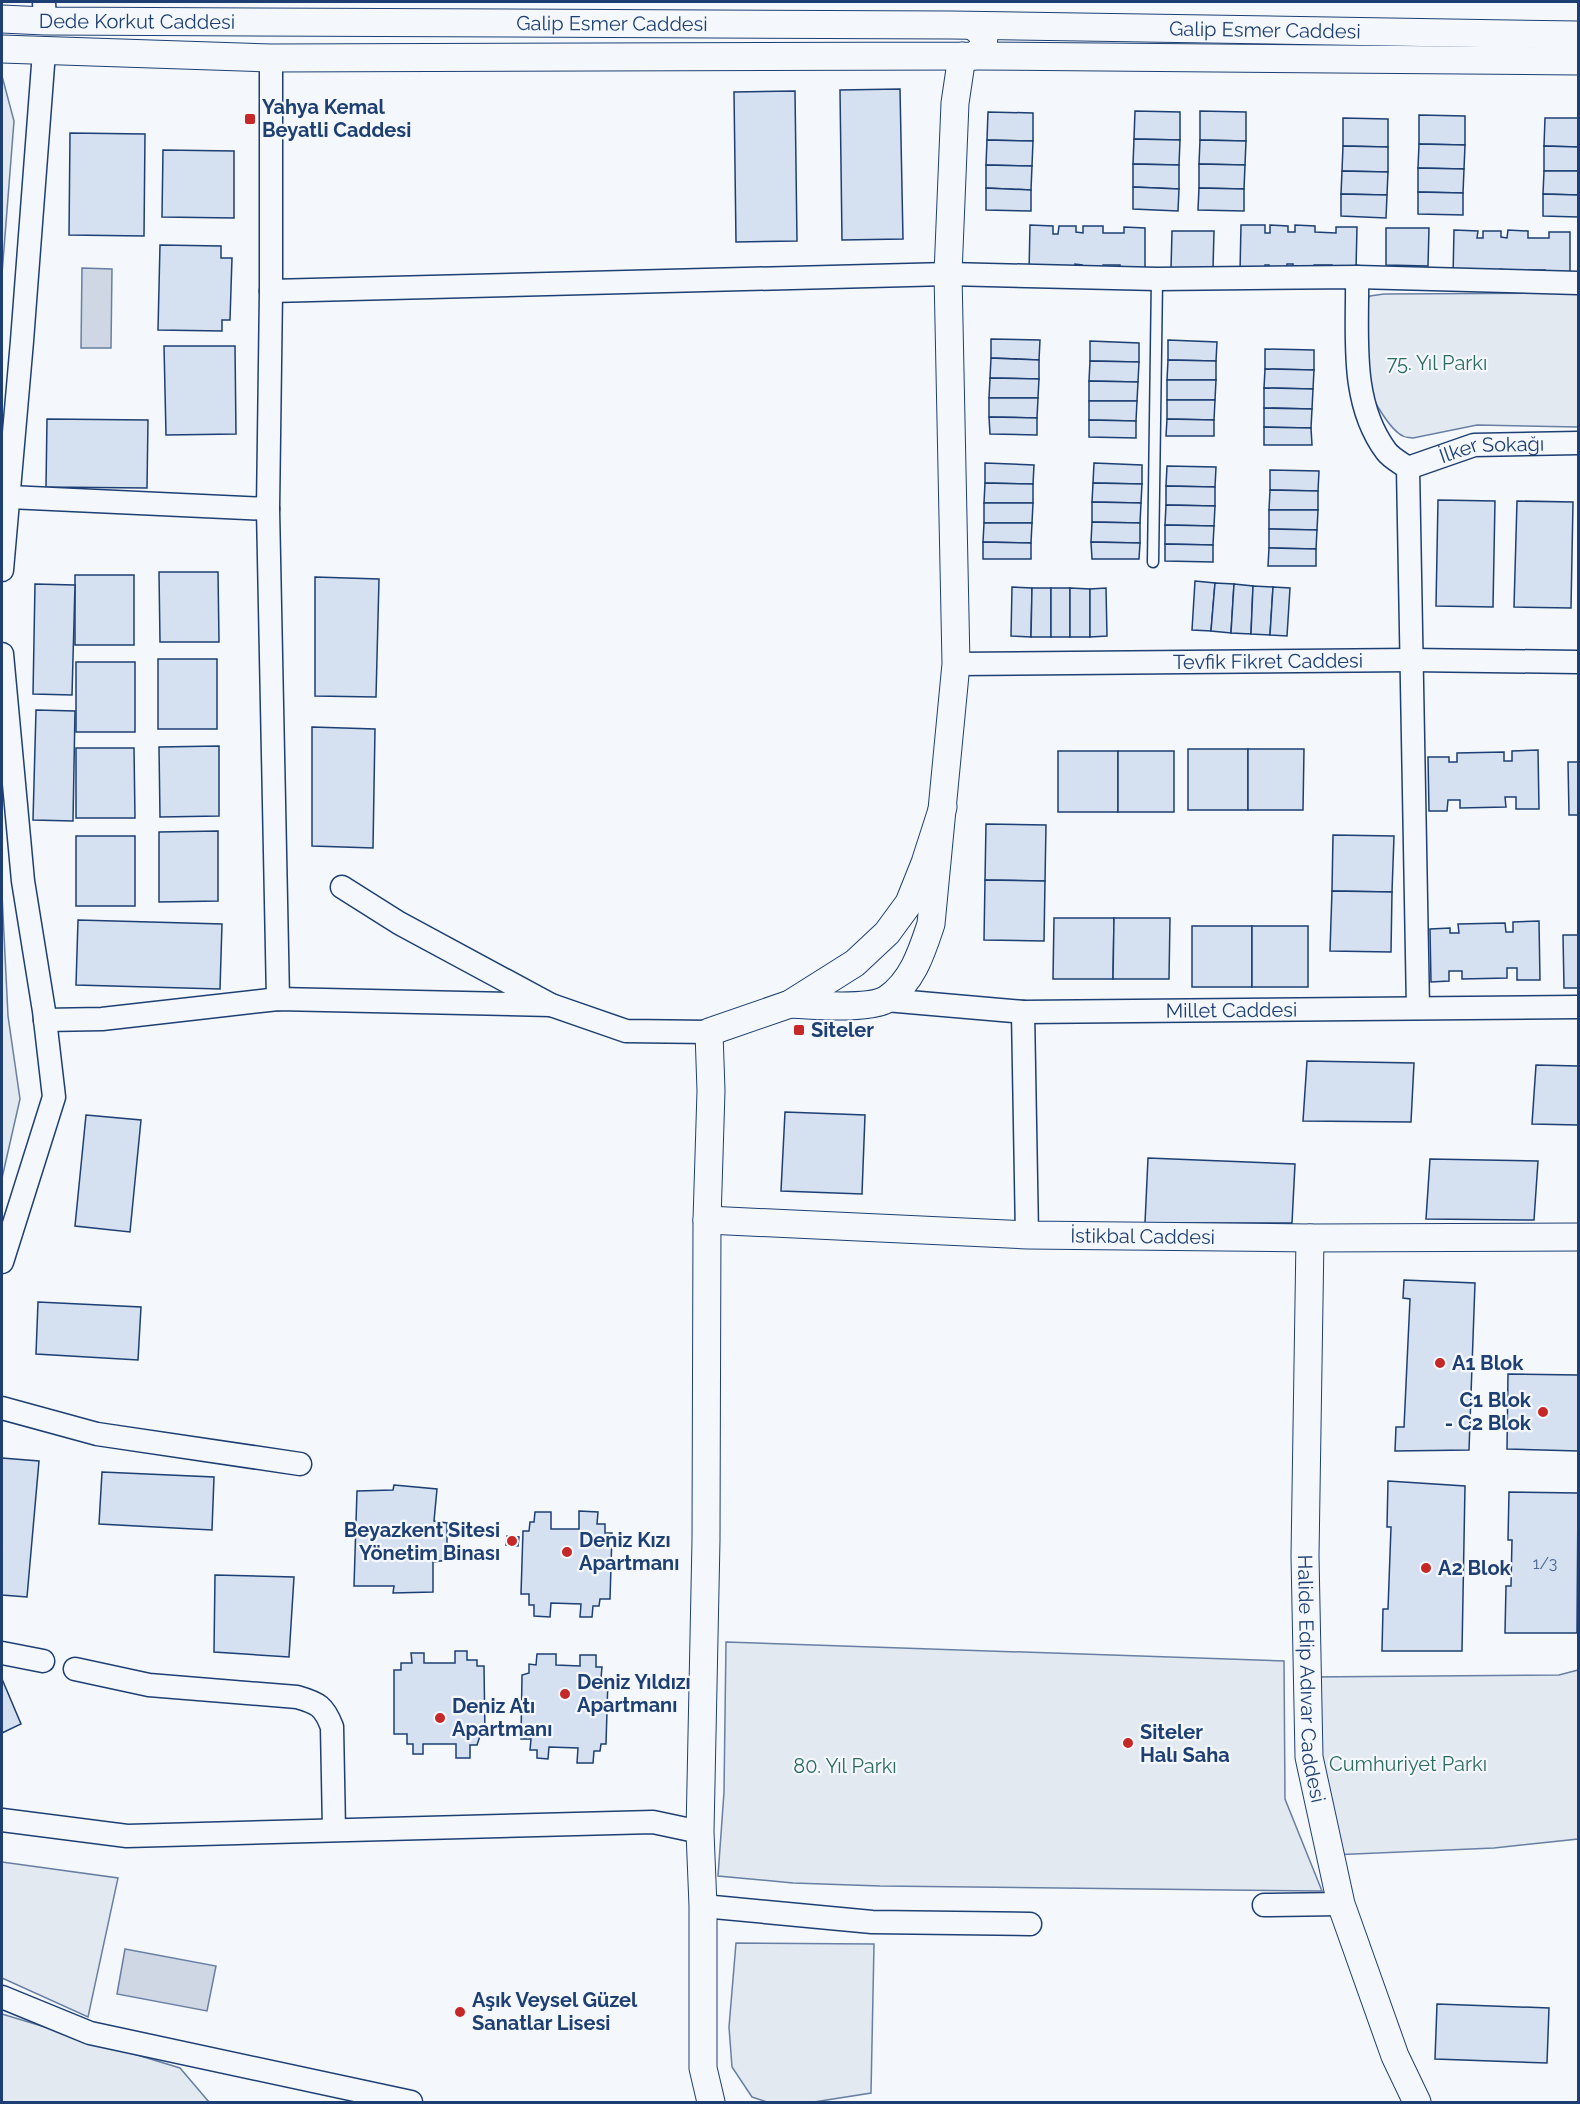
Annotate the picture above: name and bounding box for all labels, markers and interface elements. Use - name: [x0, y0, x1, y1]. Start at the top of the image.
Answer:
- street label: Dede Korkut Caddesi: [39, 9, 235, 34]
- street label: Galip Esmer Caddesi: [516, 11, 708, 36]
- street label: Galip Esmer Caddesi: [1169, 16, 1361, 44]
- place label: Yahya Kemal Beyatli Caddesi: [262, 95, 411, 142]
- marker: Yahya Kemal Beyatli Caddesi: [243, 112, 257, 126]
- park label: 75. Yıl Parkı: [1387, 351, 1487, 375]
- street label: İlker Sokağı: [1436, 432, 1544, 468]
- street label: Tevfik Fikret Caddesi: [1173, 648, 1363, 674]
- street label: Millet Caddesi: [1166, 998, 1297, 1023]
- place label: Siteler: [811, 1018, 874, 1042]
- marker: Siteler: [792, 1023, 806, 1037]
- street label: İstikbal Caddesi: [1070, 1222, 1215, 1249]
- place label: A1 Blok: [1452, 1351, 1524, 1375]
- marker: A1 Blok: [1433, 1356, 1447, 1370]
- place label: C1 Blok - C2 Blok: [1445, 1388, 1532, 1435]
- marker: C1 Blok - C2 Blok: [1536, 1405, 1550, 1419]
- place label: Beyazkent Sitesi Yönetim Binası: [344, 1518, 500, 1565]
- place label: Deniz Kızı Apartmanı: [579, 1528, 679, 1575]
- marker: Beyazkent Sitesi Yönetim Binası: [505, 1534, 519, 1548]
- marker: Deniz Kızı Apartmanı: [560, 1545, 574, 1559]
- street label: Halide Edip Adıvar Caddesi: [1293, 1554, 1331, 1805]
- house number: 1/3: [1533, 1554, 1557, 1573]
- place label: A2 Blok: [1438, 1556, 1512, 1580]
- marker: A2 Blok: [1419, 1561, 1433, 1575]
- place label: Deniz Yıldızı Apartmanı: [577, 1670, 691, 1717]
- marker: Deniz Yıldızı Apartmanı: [558, 1687, 572, 1701]
- place label: Deniz Atı Apartmanı: [452, 1694, 552, 1741]
- marker: Deniz Atı Apartmanı: [433, 1711, 447, 1725]
- place label: Siteler Halı Saha: [1140, 1720, 1230, 1767]
- marker: Siteler Halı Saha: [1121, 1736, 1135, 1750]
- park label: Cumhuriyet Parkı: [1329, 1752, 1487, 1776]
- park label: 80. Yıl Parkı: [793, 1754, 897, 1778]
- place label: Aşık Veysel Güzel Sanatlar Lisesi: [472, 1988, 638, 2035]
- marker: Aşık Veysel Güzel Sanatlar Lisesi: [453, 2005, 467, 2019]

